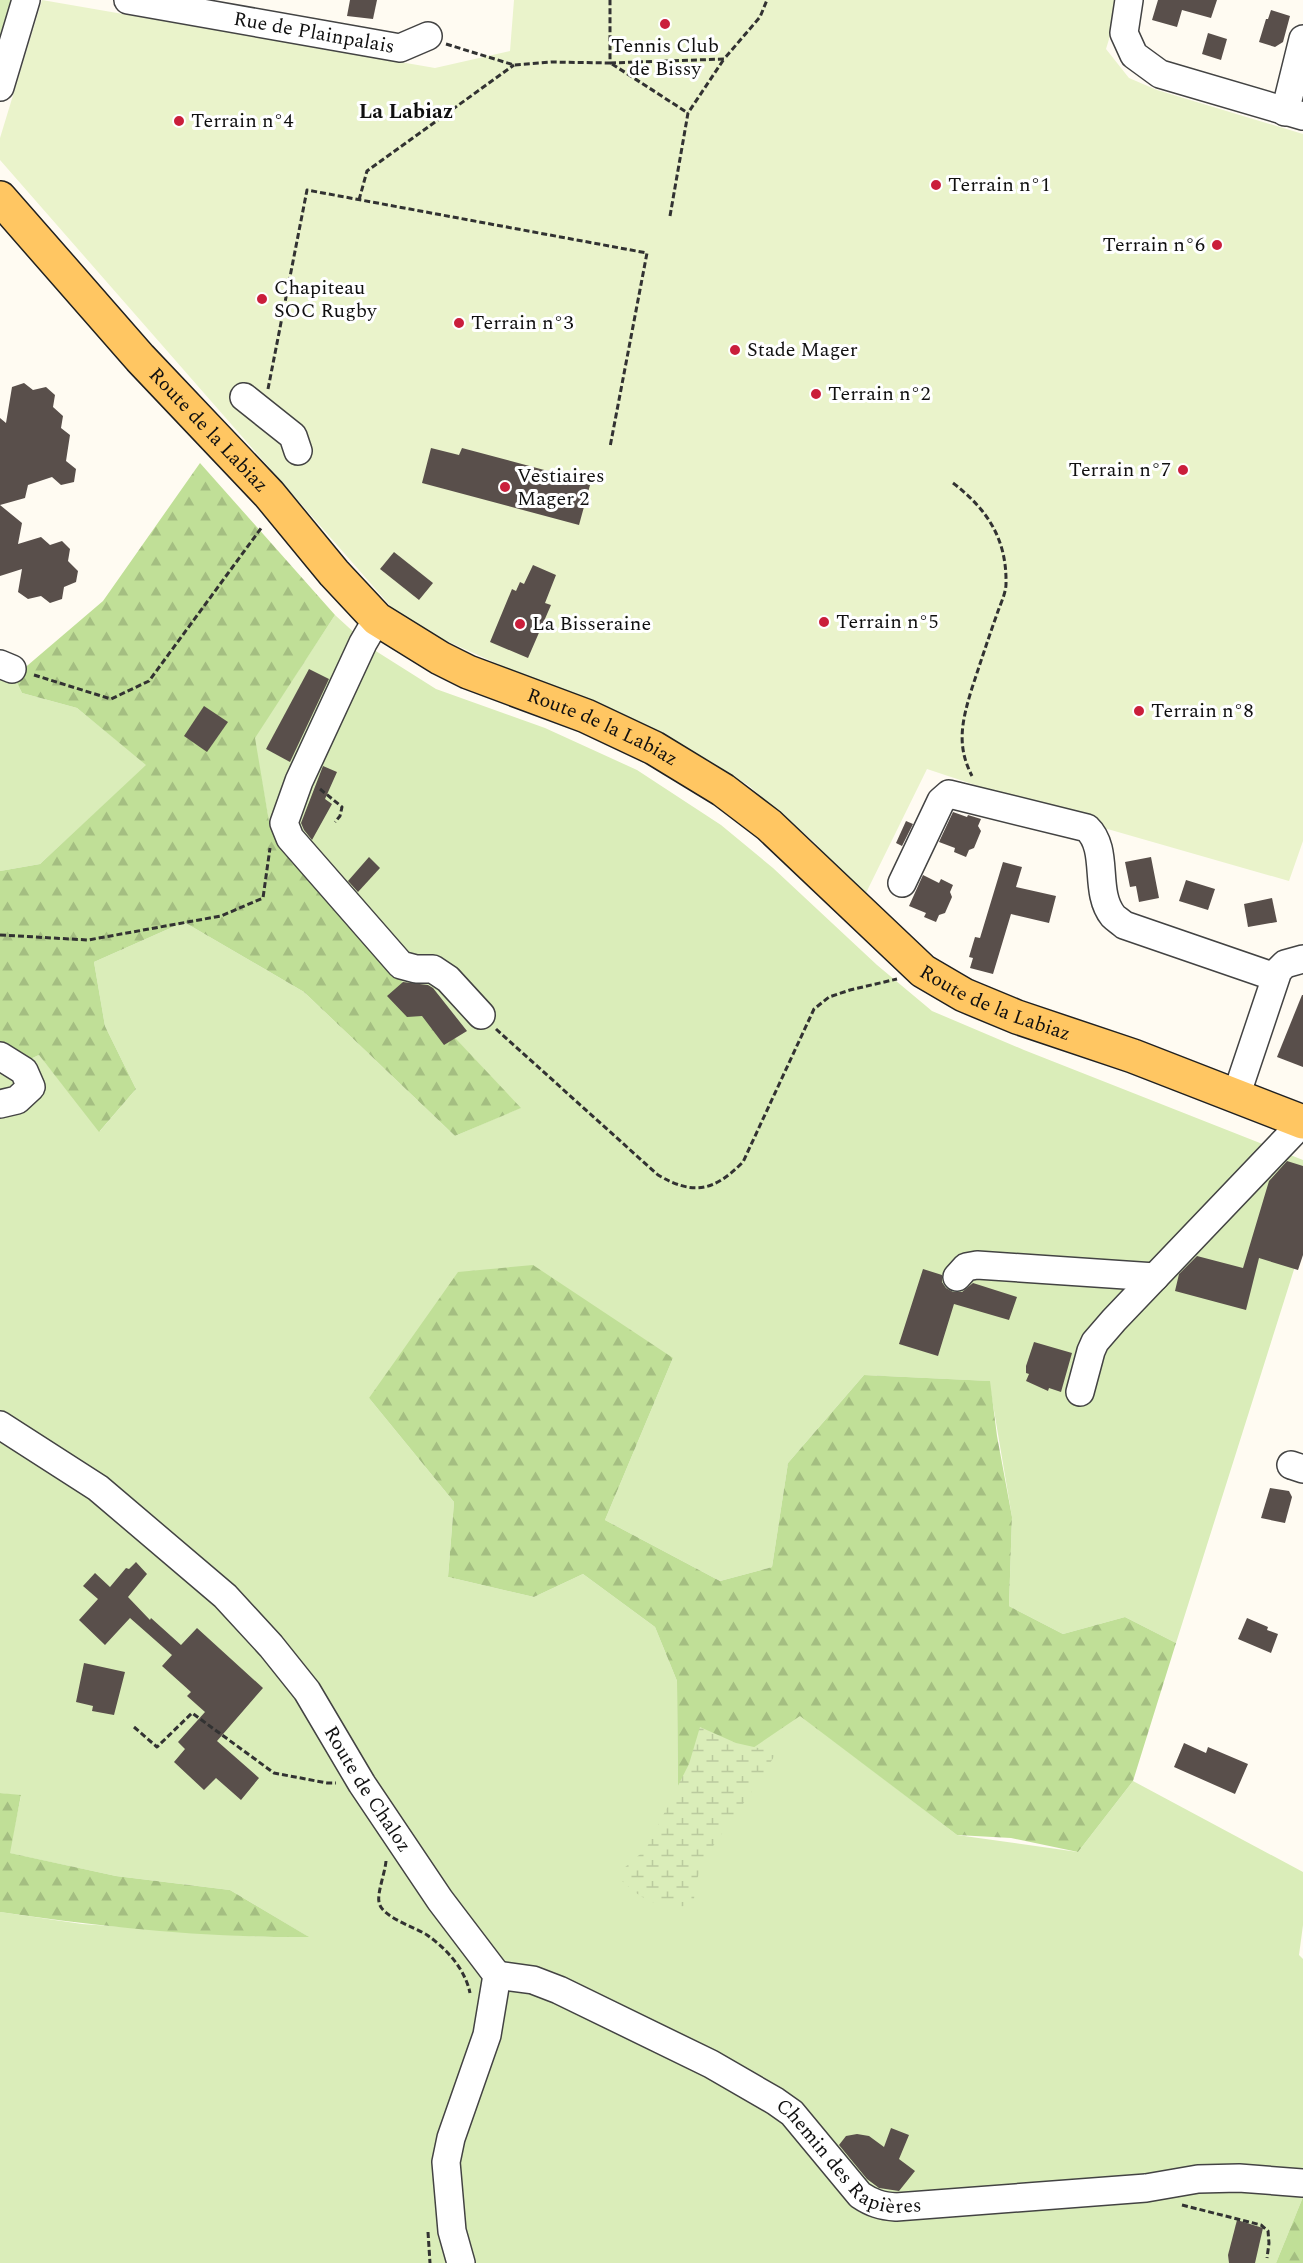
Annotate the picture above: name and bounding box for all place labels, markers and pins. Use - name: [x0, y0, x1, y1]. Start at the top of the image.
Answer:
- marker: Tennis Club de Bissy: [658, 17, 672, 31]
- place label: Tennis Club de Bissy: [611, 31, 719, 84]
- place label: Terrain n°4: [191, 106, 294, 136]
- marker: Terrain n°4: [172, 114, 186, 128]
- place label: Terrain n°1: [948, 170, 1051, 200]
- marker: Terrain n°1: [929, 178, 943, 192]
- place label: Terrain n°6: [1102, 230, 1205, 260]
- marker: Terrain n°6: [1210, 238, 1224, 252]
- place label: Chapiteau SOC Rugby: [274, 273, 378, 326]
- marker: Chapiteau SOC Rugby: [255, 292, 269, 306]
- place label: Terrain n°3: [471, 308, 574, 338]
- marker: Terrain n°3: [452, 316, 466, 330]
- place label: Stade Mager: [747, 335, 858, 365]
- marker: Stade Mager: [728, 343, 742, 357]
- place label: Terrain n°2: [828, 379, 931, 409]
- marker: Terrain n°2: [809, 387, 823, 401]
- place label: Terrain n°7: [1068, 455, 1171, 485]
- place label: Vestiaires Mager 2: [517, 461, 605, 514]
- marker: Terrain n°7: [1176, 463, 1190, 477]
- marker: Vestiaires Mager 2: [498, 480, 512, 494]
- place label: Terrain n°5: [836, 607, 939, 637]
- place label: La Bisseraine: [532, 609, 651, 639]
- marker: Terrain n°5: [817, 615, 831, 629]
- marker: La Bisseraine: [513, 617, 527, 631]
- place label: Terrain n°8: [1151, 696, 1254, 726]
- marker: Terrain n°8: [1132, 704, 1146, 718]

